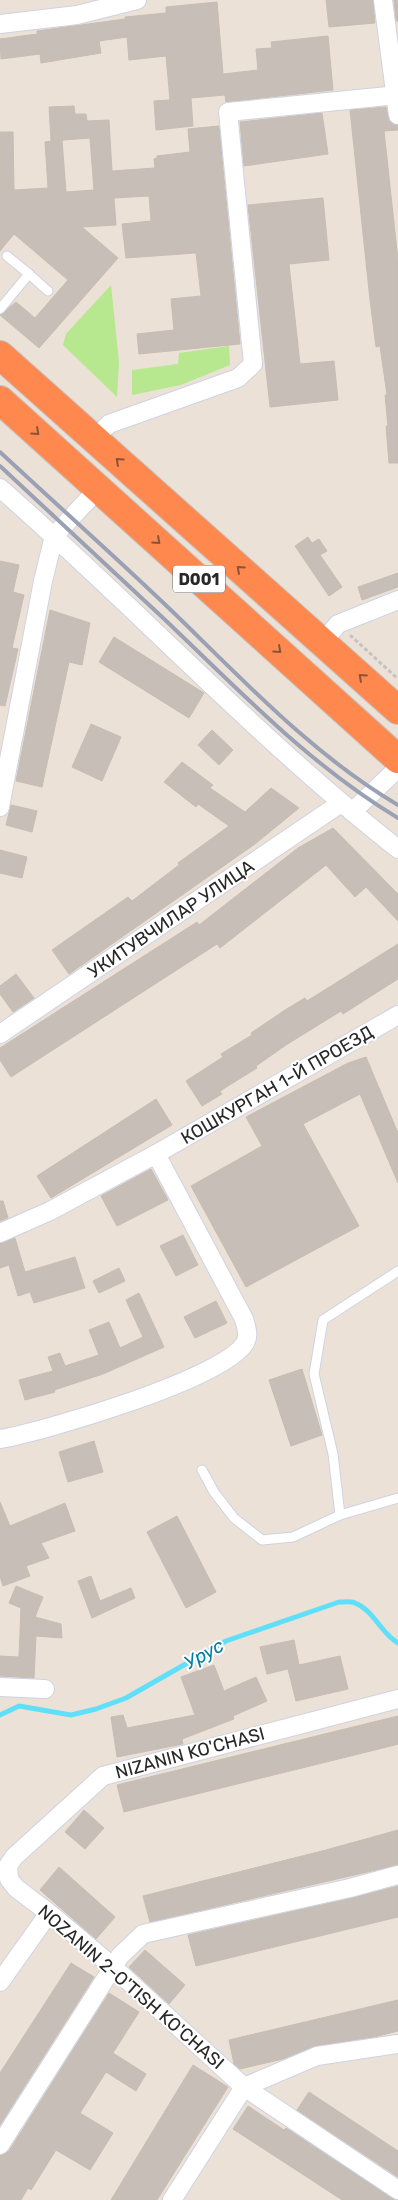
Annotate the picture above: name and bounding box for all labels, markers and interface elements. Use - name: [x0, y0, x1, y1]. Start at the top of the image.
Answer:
- one-way arrow: [31, 426, 40, 435]
- one-way arrow: [115, 458, 124, 467]
- one-way arrow: [152, 535, 161, 544]
- road number: D001: [173, 566, 225, 592]
- one-way arrow: [237, 566, 246, 575]
- one-way arrow: [272, 644, 281, 653]
- one-way arrow: [358, 674, 367, 683]
- street label: УКИТУВЧИЛАР УЛИЦА: [84, 855, 258, 983]
- street label: КОШКУРГАН 1-Й ПРОЕЗД: [177, 1021, 377, 1149]
- water label: Урус: [180, 1634, 228, 1674]
- street label: NIZANIN KO'CHASI: [113, 1722, 267, 1784]
- street label: NOZANIN 2-O'TISH KO'CHASI: [33, 1900, 229, 2074]

